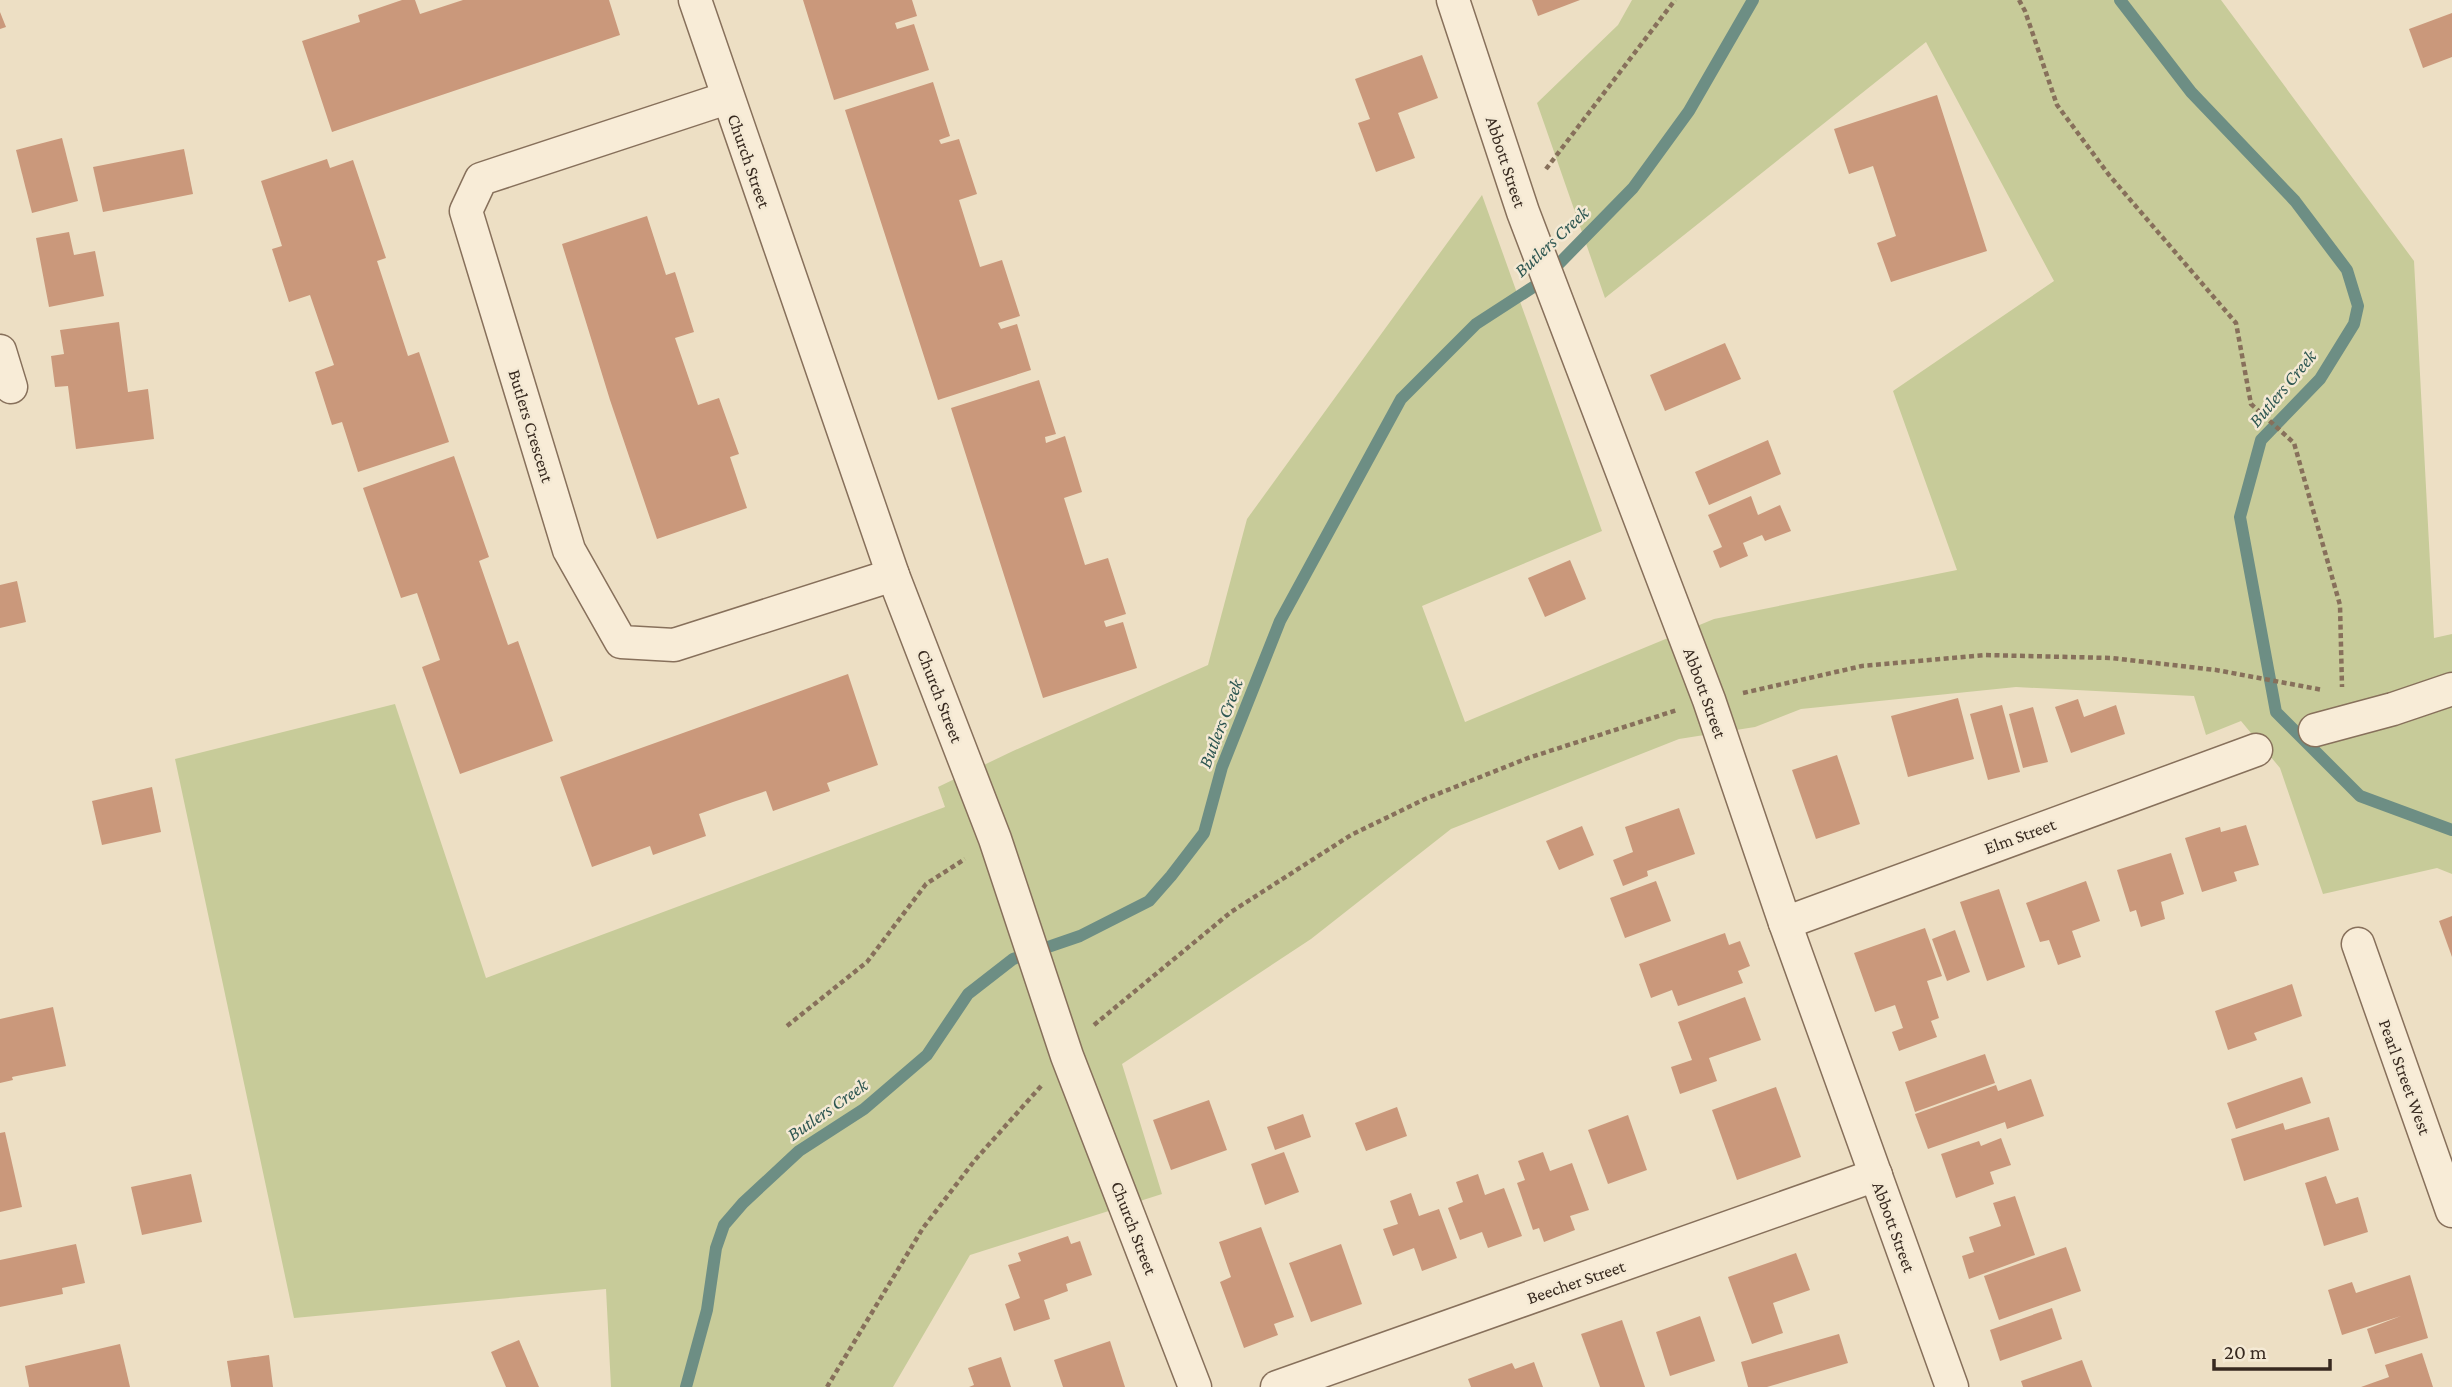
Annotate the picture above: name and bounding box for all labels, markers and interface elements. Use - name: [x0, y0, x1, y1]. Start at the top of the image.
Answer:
- street label: Church Street: [724, 111, 775, 212]
- street label: Abbott Street: [1482, 114, 1531, 211]
- water label: Butlers Creek: [1510, 201, 1593, 281]
- water label: Butlers Creek: [2244, 345, 2321, 431]
- street label: Butlers Crescent: [504, 367, 558, 486]
- street label: Abbott Street: [1679, 645, 1731, 742]
- street label: Church Street: [913, 646, 967, 747]
- water label: Butlers Creek: [1194, 675, 1247, 771]
- street label: Elm Street: [1982, 814, 2059, 858]
- street label: Pearl Street West: [2375, 1016, 2436, 1139]
- water label: Butlers Creek: [783, 1074, 872, 1145]
- street label: Church Street: [1107, 1178, 1161, 1279]
- street label: Abbott Street: [1868, 1179, 1920, 1276]
- street label: Beecher Street: [1524, 1256, 1629, 1308]
- scale bar: [2214, 1328, 2330, 1372]
- text: 20 m: [2224, 1340, 2267, 1364]

